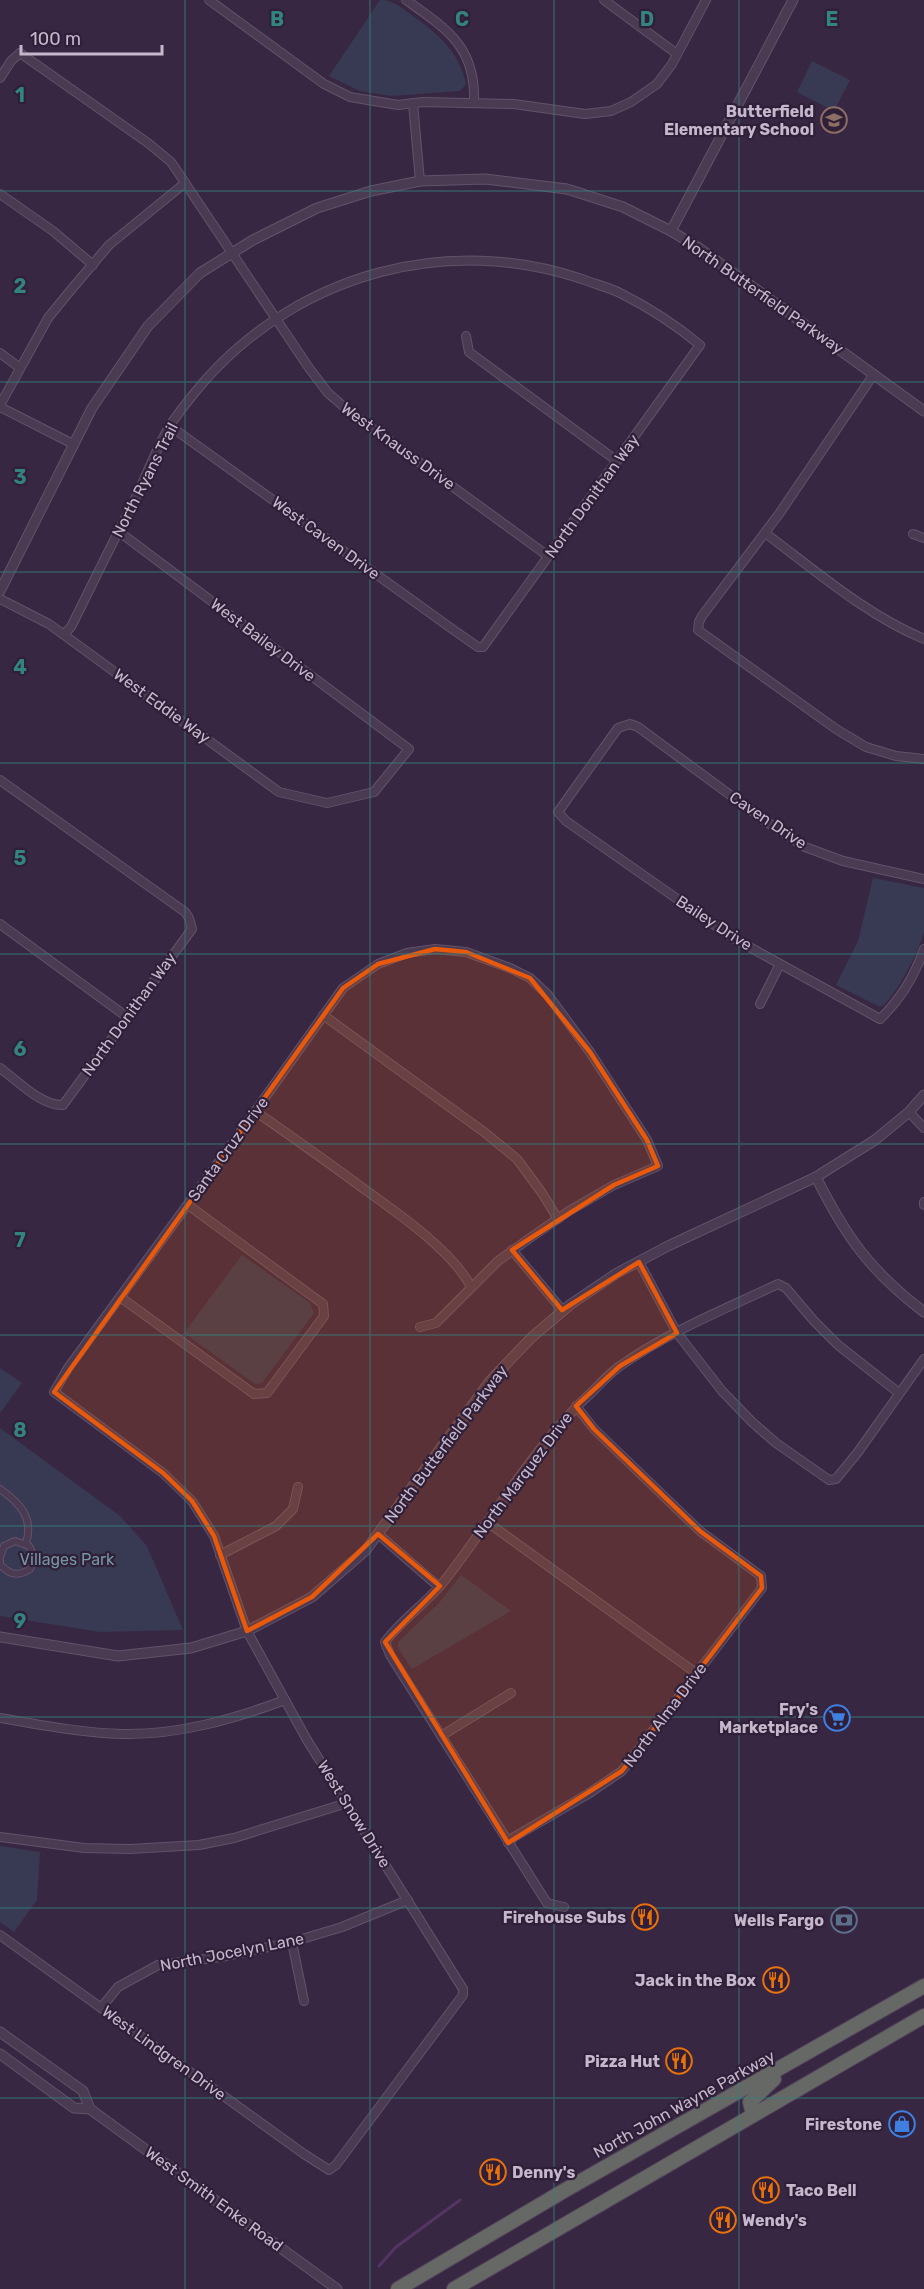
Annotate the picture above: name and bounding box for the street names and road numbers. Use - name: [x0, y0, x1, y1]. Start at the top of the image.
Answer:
- street label: North Butterfield Parkway: [679, 232, 847, 358]
- street label: West Knauss Drive: [337, 398, 459, 494]
- street label: North Ryans Trail: [108, 420, 182, 540]
- street label: North Donithan Way: [541, 430, 643, 562]
- street label: West Caven Drive: [268, 492, 384, 584]
- street label: West Bailey Drive: [207, 594, 319, 686]
- street label: West Eddie Way: [110, 665, 214, 748]
- street label: Caven Drive: [726, 787, 810, 853]
- street label: Bailey Drive: [672, 891, 756, 955]
- street label: North Donithan Way: [78, 948, 180, 1080]
- street label: Santa Cruz Drive: [184, 1093, 272, 1205]
- street label: North Butterfield Parkway: [380, 1361, 512, 1527]
- street label: North Marquez Drive: [470, 1408, 576, 1542]
- street label: North Alma Drive: [620, 1659, 711, 1771]
- street label: West Snow Drive: [313, 1757, 395, 1871]
- street label: North Jocelyn Lane: [158, 1929, 306, 1975]
- street label: West Lindgren Drive: [98, 2002, 230, 2104]
- street label: North John Wayne Parkway: [590, 2046, 778, 2162]
- street label: West Smith Enke Road: [141, 2143, 287, 2255]

